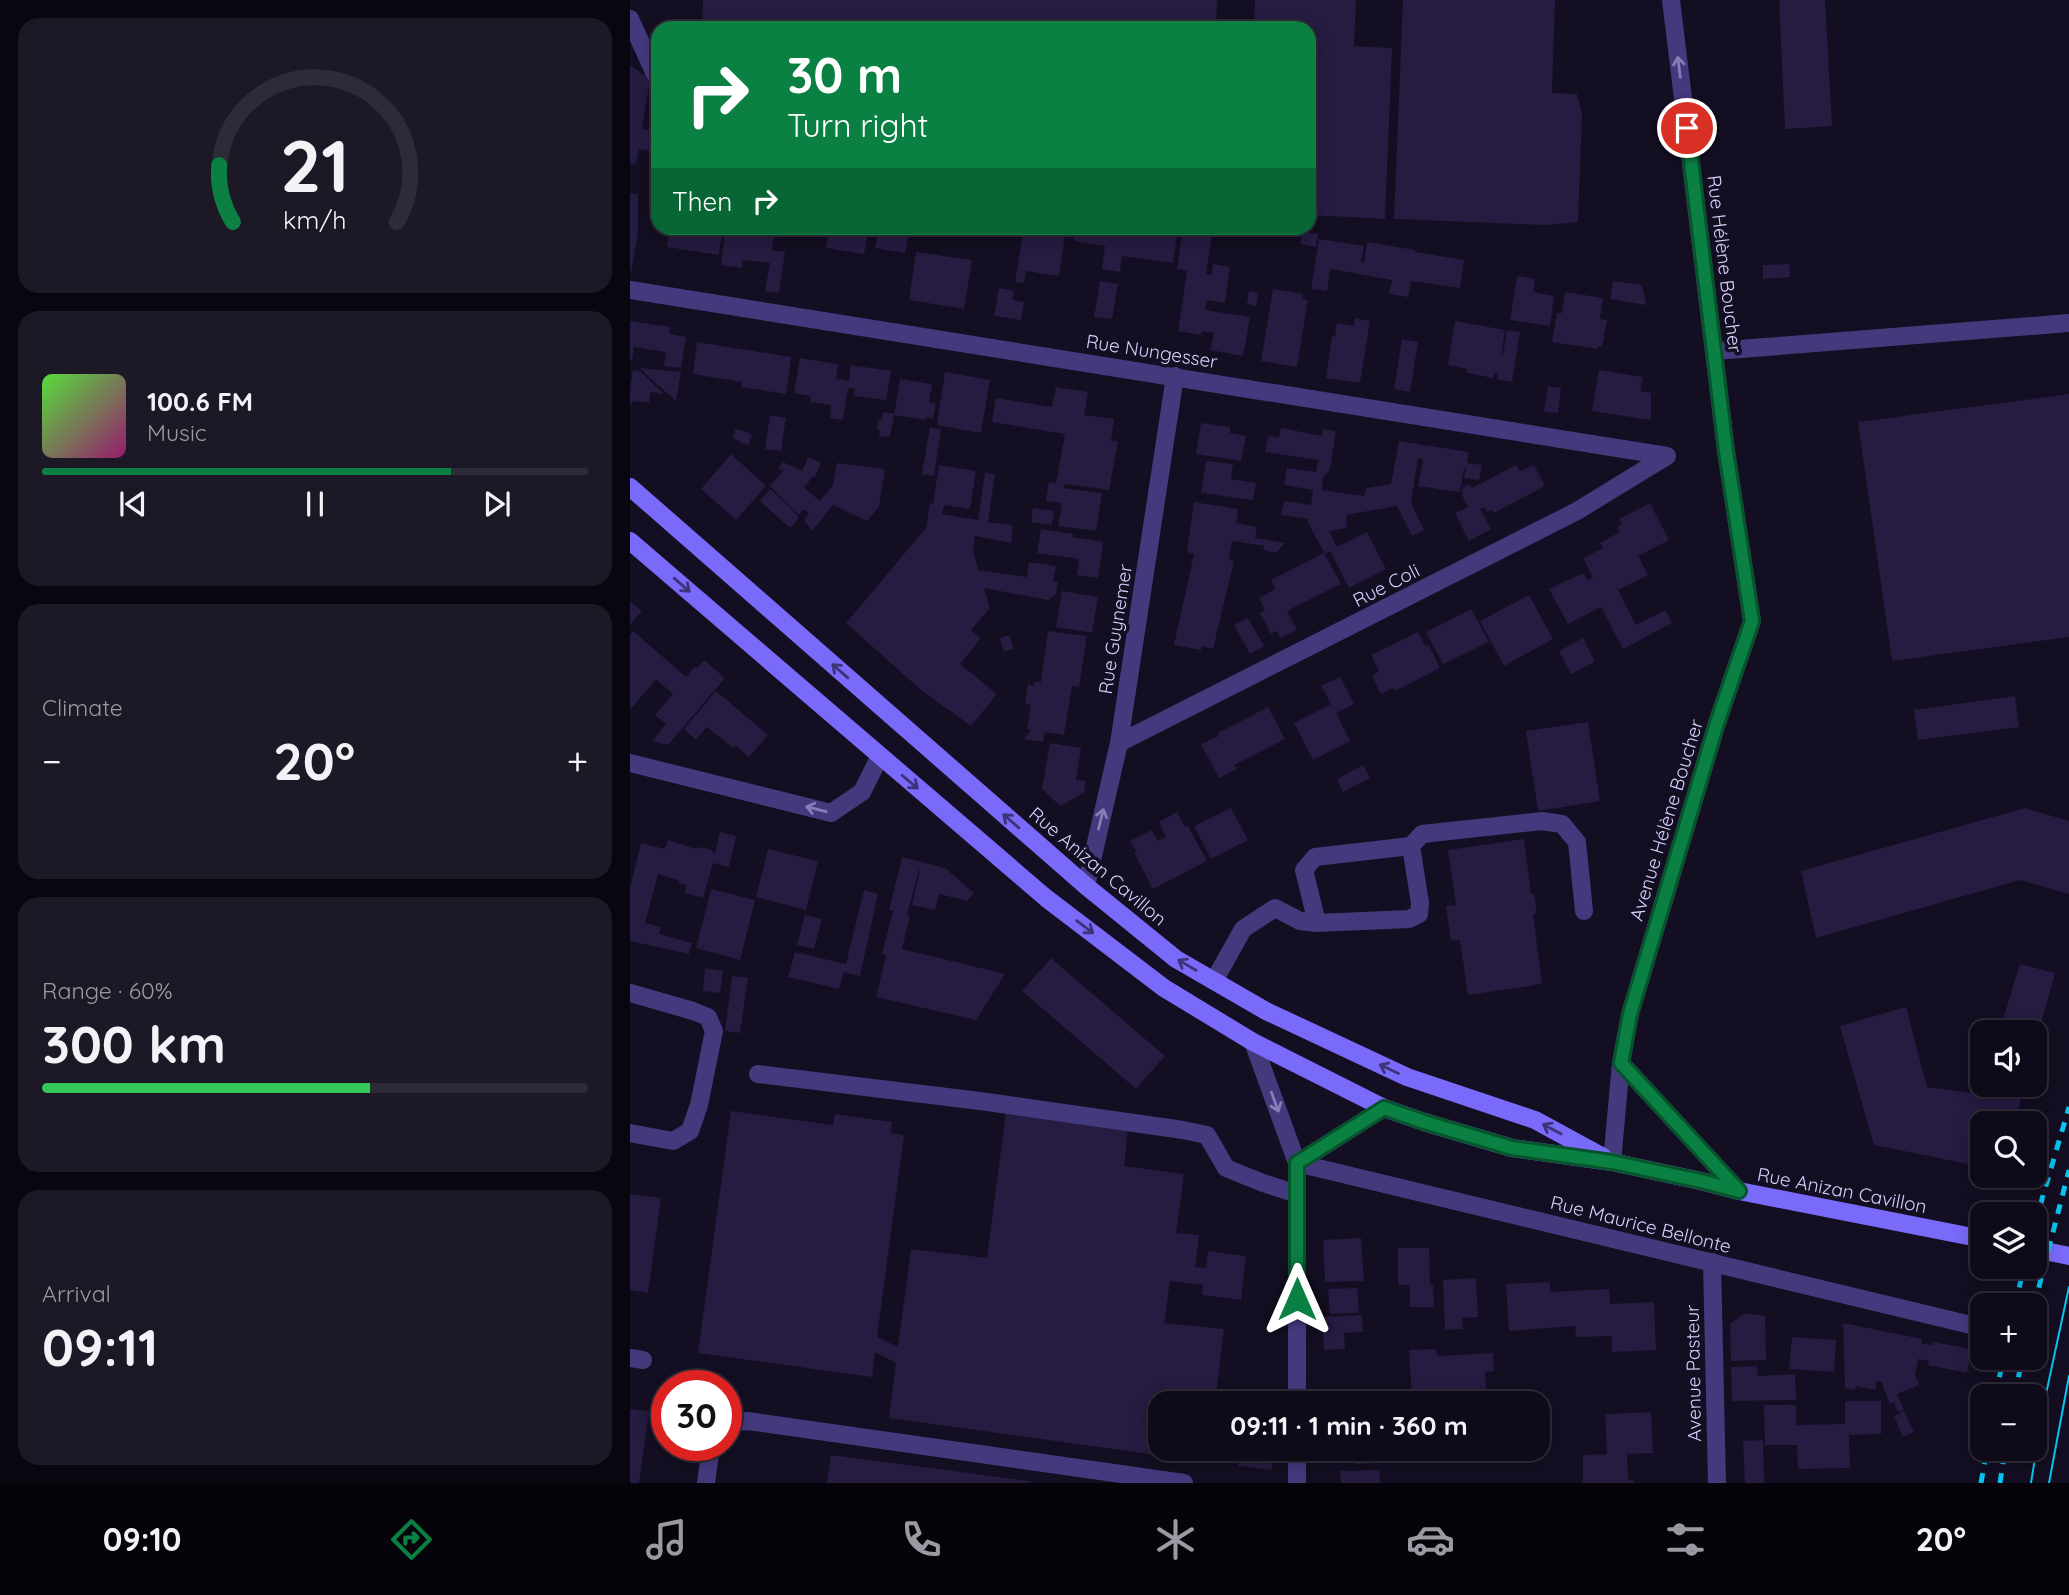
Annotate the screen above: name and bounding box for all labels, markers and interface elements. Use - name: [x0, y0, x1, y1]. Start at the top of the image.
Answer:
- text: 30 m: [787, 44, 902, 105]
- icon: right: [672, 49, 763, 140]
- one-way arrow: [1673, 56, 1686, 79]
- pin: [1657, 98, 1717, 158]
- text: Turn right: [787, 105, 928, 145]
- icon: arrive: [1668, 109, 1706, 147]
- text: 21: [280, 119, 350, 210]
- street label: Rue Hélène Boucher: [1702, 174, 1748, 355]
- icon: right: [746, 182, 784, 220]
- text: Then: [672, 185, 732, 218]
- text: km/h: [283, 203, 347, 234]
- street label: Rue Nungesser: [1084, 329, 1220, 373]
- text: 100.6 FM: [147, 385, 253, 418]
- text: Music: [147, 418, 207, 447]
- icon: previous: [114, 485, 152, 523]
- icon: pause: [296, 485, 334, 523]
- icon: next: [478, 485, 516, 523]
- street label: Rue Coli: [1349, 558, 1423, 612]
- street label: Rue Guynemer: [1093, 562, 1137, 696]
- one-way arrow: [672, 577, 690, 593]
- one-way arrow: [831, 663, 849, 679]
- text: Climate: [42, 693, 123, 722]
- street label: Avenue Hélène Boucher: [1624, 716, 1708, 924]
- text: 20°: [273, 728, 355, 793]
- text: −: [42, 737, 62, 785]
- text: +: [567, 737, 588, 785]
- one-way arrow: [901, 774, 919, 790]
- street label: Rue Anizan Cavillon: [1024, 801, 1172, 931]
- one-way arrow: [805, 802, 828, 815]
- one-way arrow: [1095, 809, 1108, 831]
- one-way arrow: [1002, 813, 1020, 829]
- one-way arrow: [1075, 920, 1093, 935]
- one-way arrow: [1177, 958, 1198, 971]
- text: Range · 60%: [42, 976, 173, 1005]
- text: 300 km: [42, 1011, 226, 1076]
- map controls: [1970, 1020, 2047, 1461]
- button: sound: [1970, 1020, 2047, 1097]
- one-way arrow: [1379, 1062, 1400, 1075]
- one-way arrow: [1270, 1091, 1282, 1113]
- button: search: [1970, 1111, 2047, 1188]
- one-way arrow: [1543, 1122, 1563, 1136]
- street label: Rue Anizan Cavillon: [1755, 1162, 1929, 1218]
- street label: Rue Maurice Bellonte: [1548, 1190, 1734, 1258]
- button: layers: [1970, 1202, 2047, 1279]
- position arrow: [1260, 1262, 1334, 1336]
- text: Arrival: [42, 1279, 111, 1308]
- button: +: [1970, 1293, 2047, 1370]
- street label: Avenue Pasteur: [1680, 1304, 1706, 1442]
- text: 09:11: [42, 1314, 158, 1379]
- speed limit sign: 30: [651, 1370, 742, 1461]
- button: −: [1970, 1384, 2047, 1461]
- text: 09:11 · 1 min · 360 m: [1230, 1409, 1468, 1442]
- icon: directions: [387, 1515, 436, 1564]
- icon: music: [642, 1515, 691, 1564]
- icon: phone: [897, 1515, 946, 1564]
- icon: climate: [1151, 1515, 1200, 1564]
- icon: car: [1406, 1515, 1455, 1564]
- icon: filters: [1661, 1515, 1710, 1564]
- text: 09:10: [103, 1519, 182, 1559]
- text: 20°: [1916, 1519, 1966, 1559]

